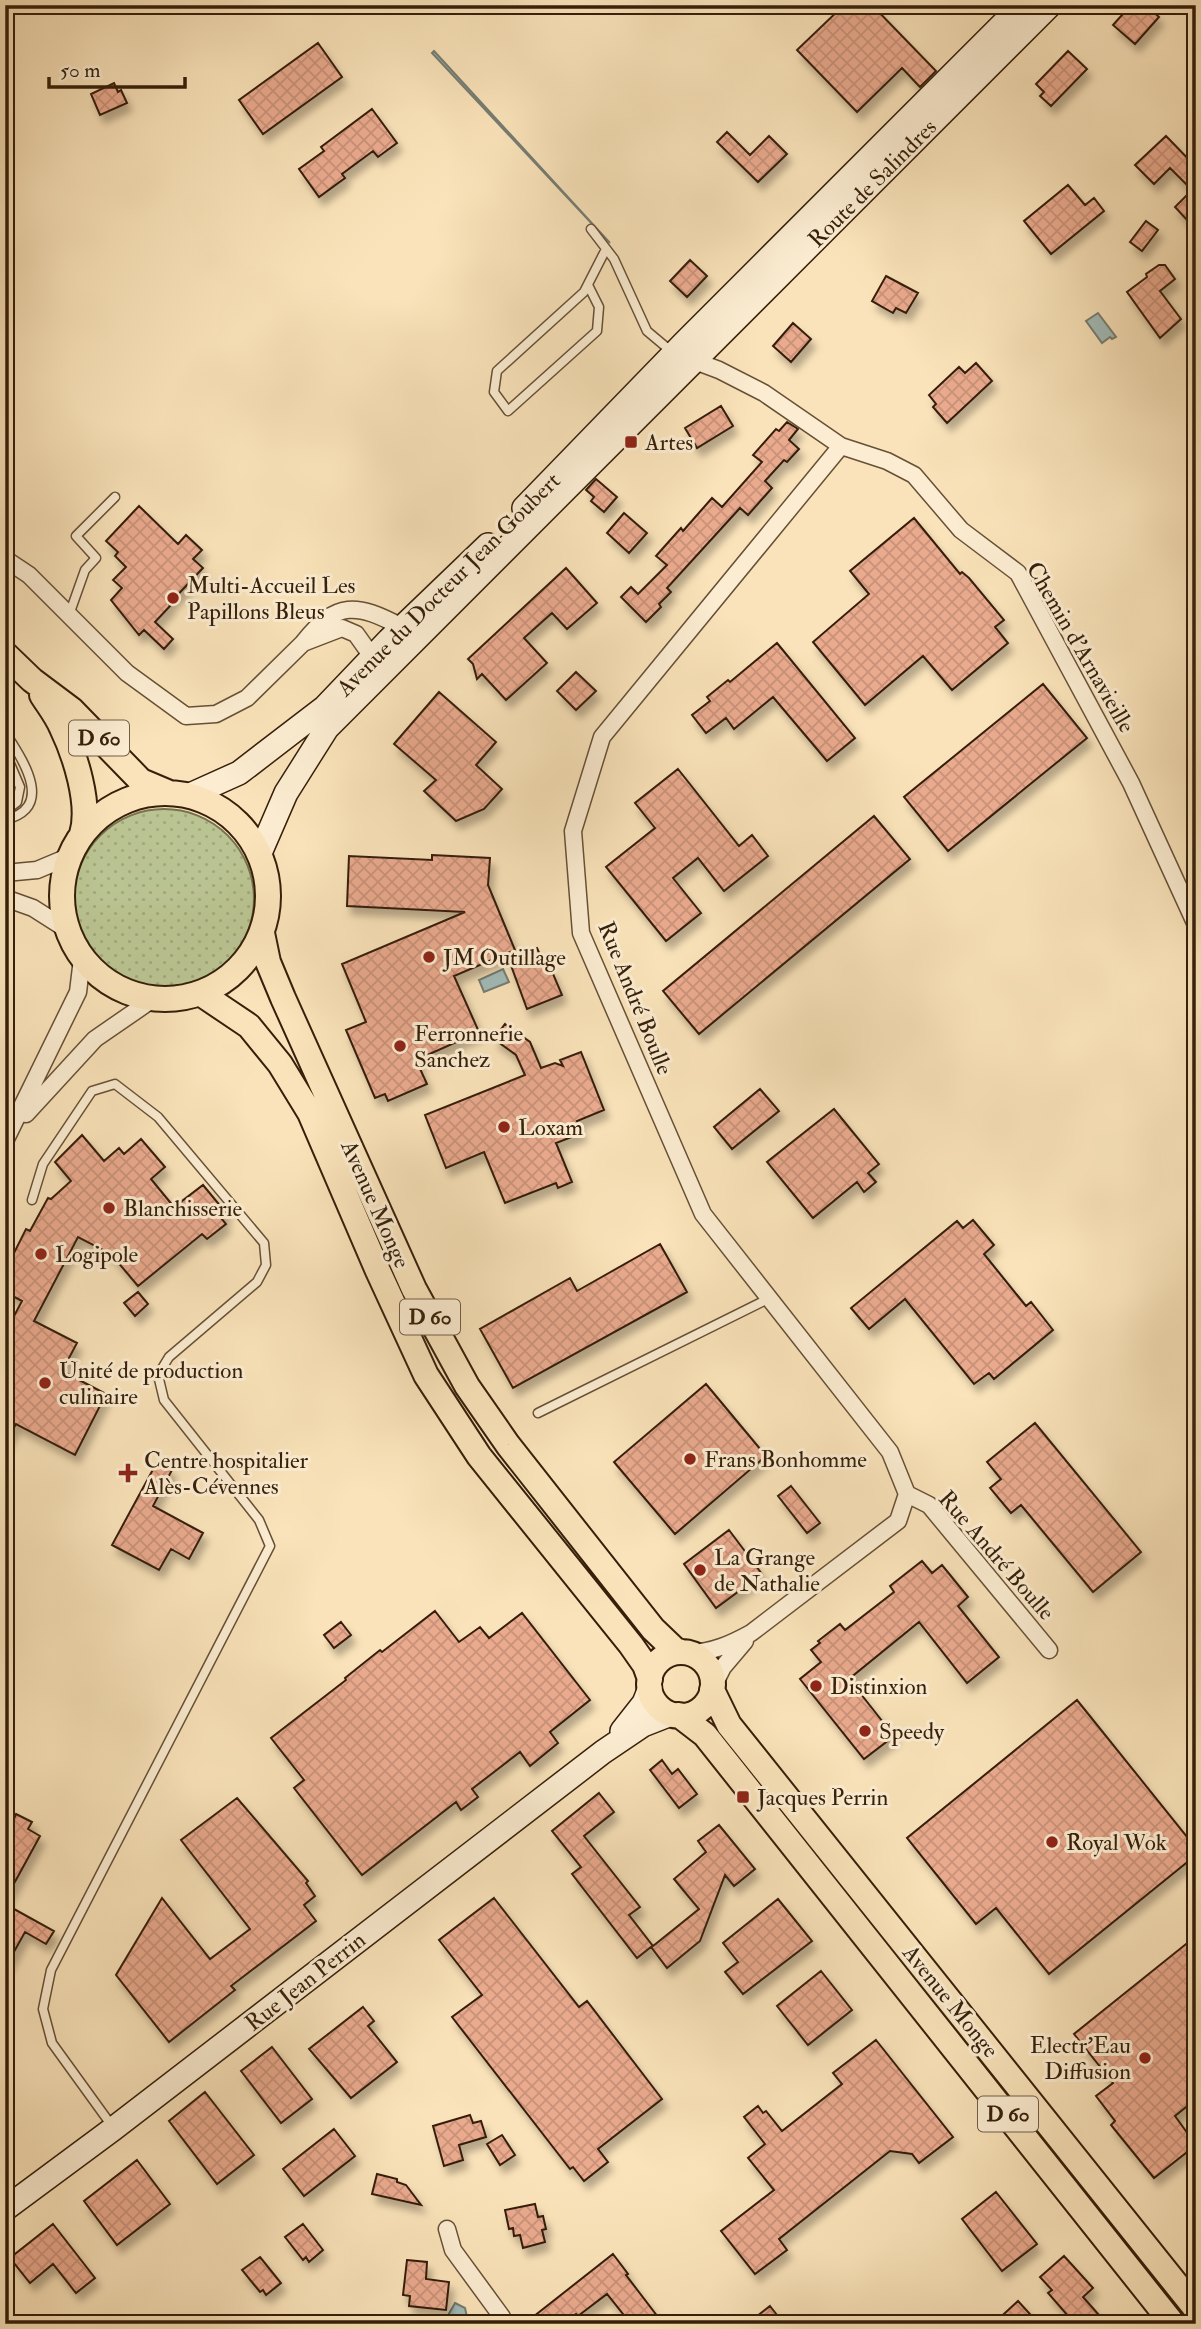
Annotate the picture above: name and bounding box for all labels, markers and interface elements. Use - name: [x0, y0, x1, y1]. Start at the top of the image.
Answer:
- scale bar: [49, 46, 186, 90]
- text: 50 m: [60, 57, 101, 84]
- street label: Route de Salindres: [802, 113, 943, 254]
- place label: Artes: [644, 428, 693, 457]
- marker: Artes: [623, 434, 639, 450]
- street label: Avenue du Docteur Jean Goubert: [330, 466, 566, 703]
- street label: Chemin d'Arnavieille: [1020, 557, 1141, 738]
- place label: Multi-Accueil Les Papillons Bleus: [187, 571, 356, 627]
- marker: Multi-Accueil Les Papillons Bleus: [165, 590, 181, 606]
- road number: D 60: [69, 720, 129, 756]
- street label: Rue André Boulle: [592, 917, 680, 1079]
- place label: JM Outillage: [442, 943, 566, 972]
- marker: JM Outillage: [421, 949, 437, 965]
- place label: Ferronnerie Sanchez: [414, 1019, 524, 1074]
- marker: Ferronnerie Sanchez: [392, 1038, 408, 1054]
- place label: Loxam: [518, 1113, 583, 1142]
- marker: Loxam: [496, 1119, 512, 1135]
- street label: Avenue Monge: [334, 1135, 417, 1273]
- place label: Blanchisserie: [123, 1194, 243, 1223]
- marker: Blanchisserie: [101, 1200, 117, 1216]
- place label: Logipole: [55, 1240, 139, 1270]
- marker: Logipole: [33, 1246, 49, 1262]
- road number: D 60: [400, 1300, 460, 1334]
- place label: Unité de production culinaire: [59, 1356, 243, 1411]
- marker: Unité de production culinaire: [37, 1375, 53, 1391]
- place label: Frans Bonhomme: [704, 1445, 867, 1474]
- place label: Centre hospitalier Alès-Cévennes: [143, 1446, 309, 1501]
- marker: Frans Bonhomme: [682, 1451, 698, 1467]
- marker: Centre hospitalier Alès-Cévennes: [118, 1463, 138, 1483]
- street label: Rue André Boulle: [932, 1484, 1061, 1626]
- place label: La Grange de Nathalie: [714, 1543, 820, 1598]
- marker: La Grange de Nathalie: [692, 1562, 708, 1578]
- place label: Distinxion: [830, 1672, 927, 1701]
- marker: Distinxion: [808, 1678, 824, 1694]
- place label: Speedy: [879, 1717, 945, 1747]
- marker: Speedy: [857, 1723, 873, 1739]
- place label: Jacques Perrin: [756, 1783, 888, 1812]
- marker: Jacques Perrin: [735, 1789, 751, 1805]
- place label: Royal Wok: [1066, 1828, 1167, 1857]
- marker: Royal Wok: [1044, 1834, 1060, 1850]
- street label: Rue Jean Perrin: [239, 1925, 371, 2037]
- street label: Avenue Monge: [896, 1938, 1005, 2064]
- place label: Electr'Eau Diffusion: [1030, 2031, 1131, 2086]
- marker: Electr'Eau Diffusion: [1137, 2050, 1153, 2066]
- road number: D 60: [978, 2096, 1038, 2132]

